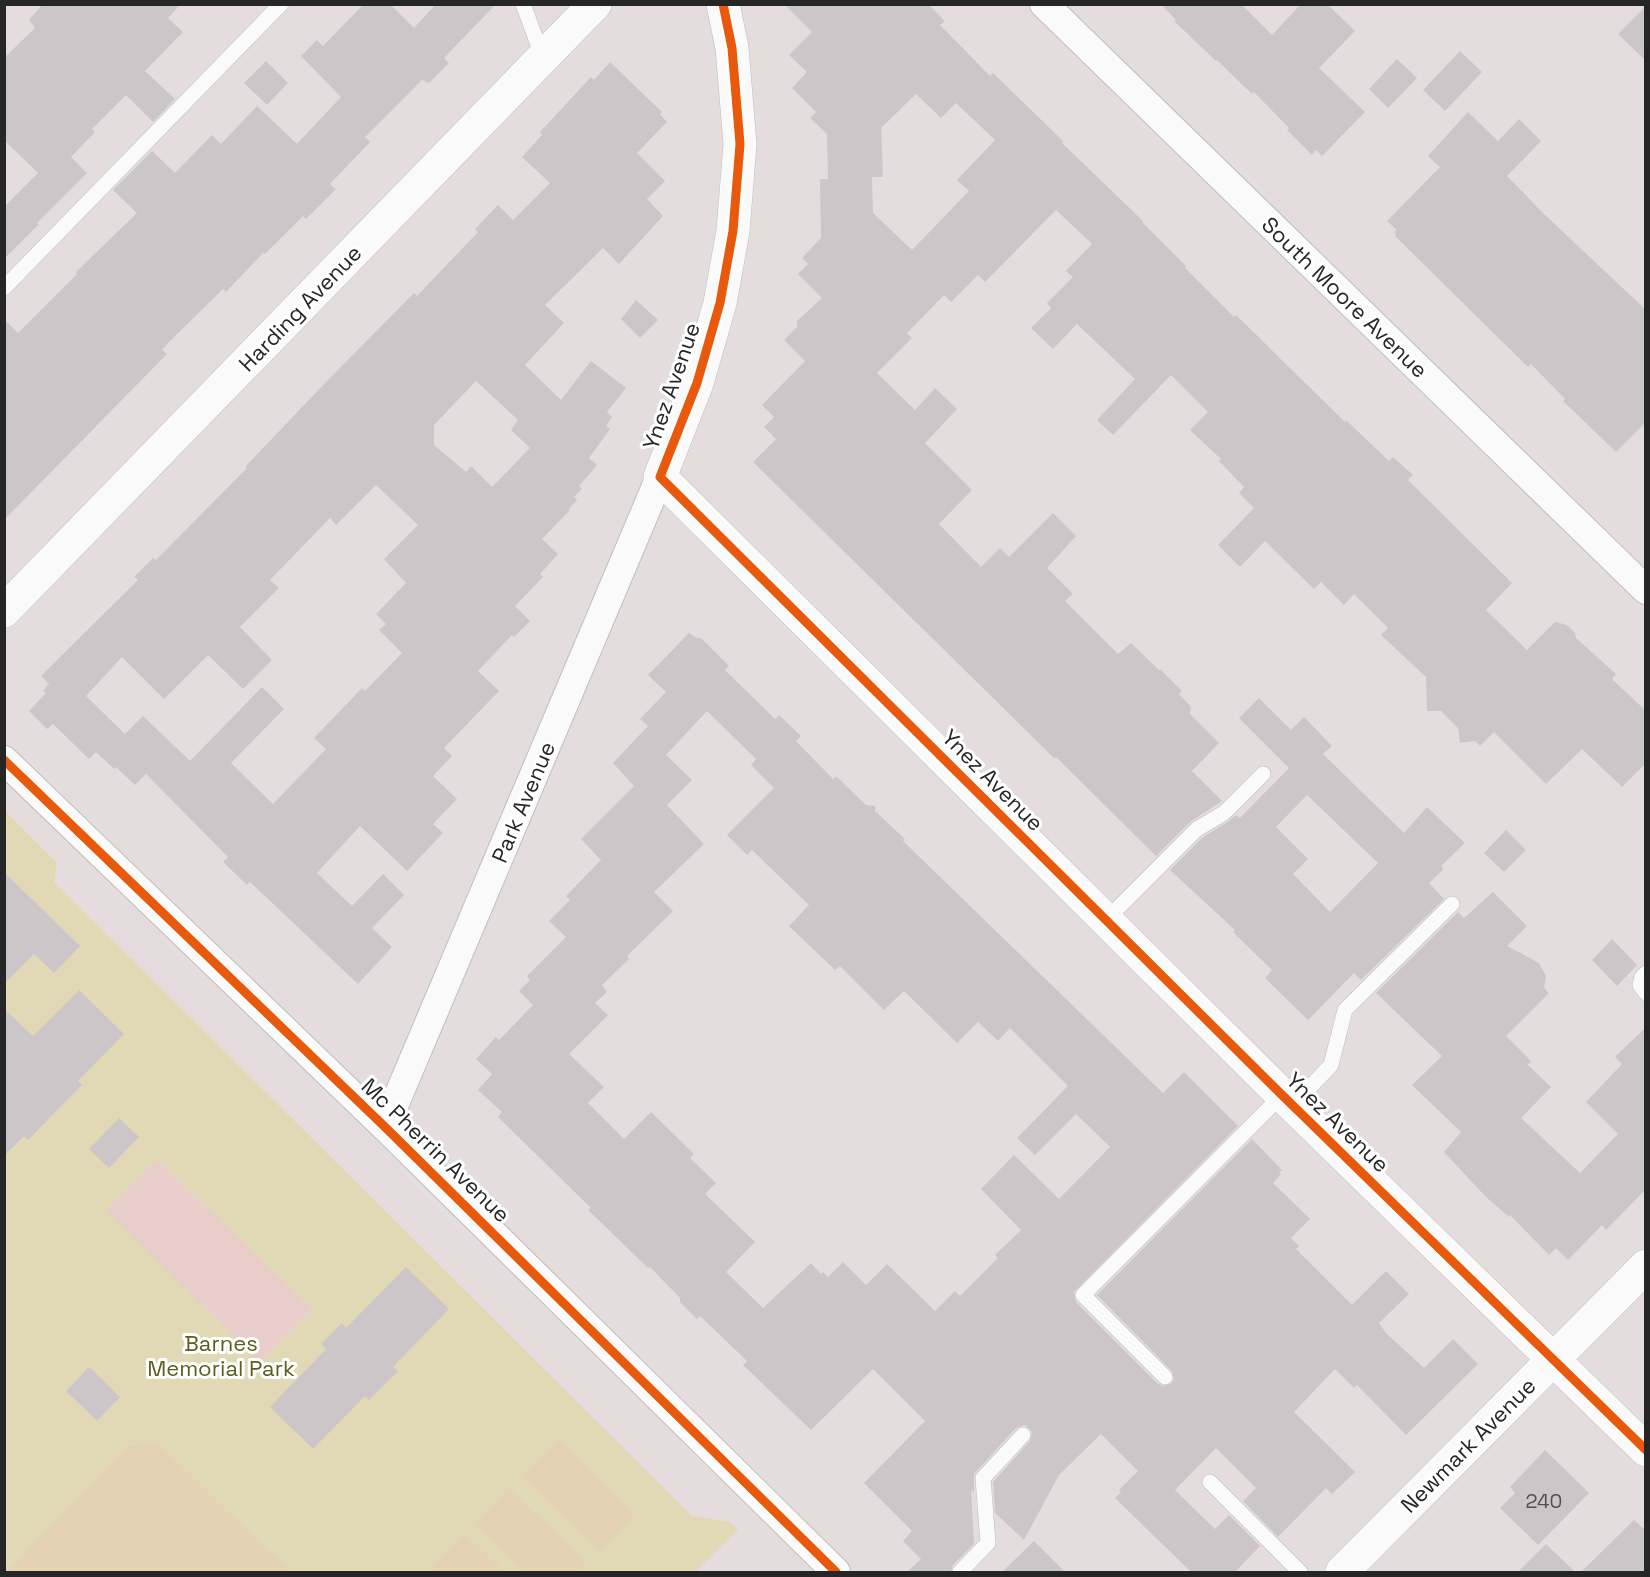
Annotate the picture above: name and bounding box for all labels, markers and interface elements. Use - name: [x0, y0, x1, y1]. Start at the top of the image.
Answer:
- street label: South Moore Avenue: [1256, 211, 1434, 383]
- street label: Harding Avenue: [233, 239, 367, 377]
- street label: Ynez Avenue: [636, 319, 706, 453]
- street label: Ynez Avenue: [936, 723, 1050, 837]
- street label: Park Avenue: [485, 737, 561, 867]
- street label: Ynez Avenue: [1281, 1066, 1395, 1178]
- street label: Mc Pherrin Avenue: [356, 1072, 516, 1228]
- park label: Barnes Memorial Park: [147, 1329, 295, 1382]
- street label: Newmark Avenue: [1395, 1372, 1541, 1518]
- house number: 240: [1526, 1488, 1562, 1514]

